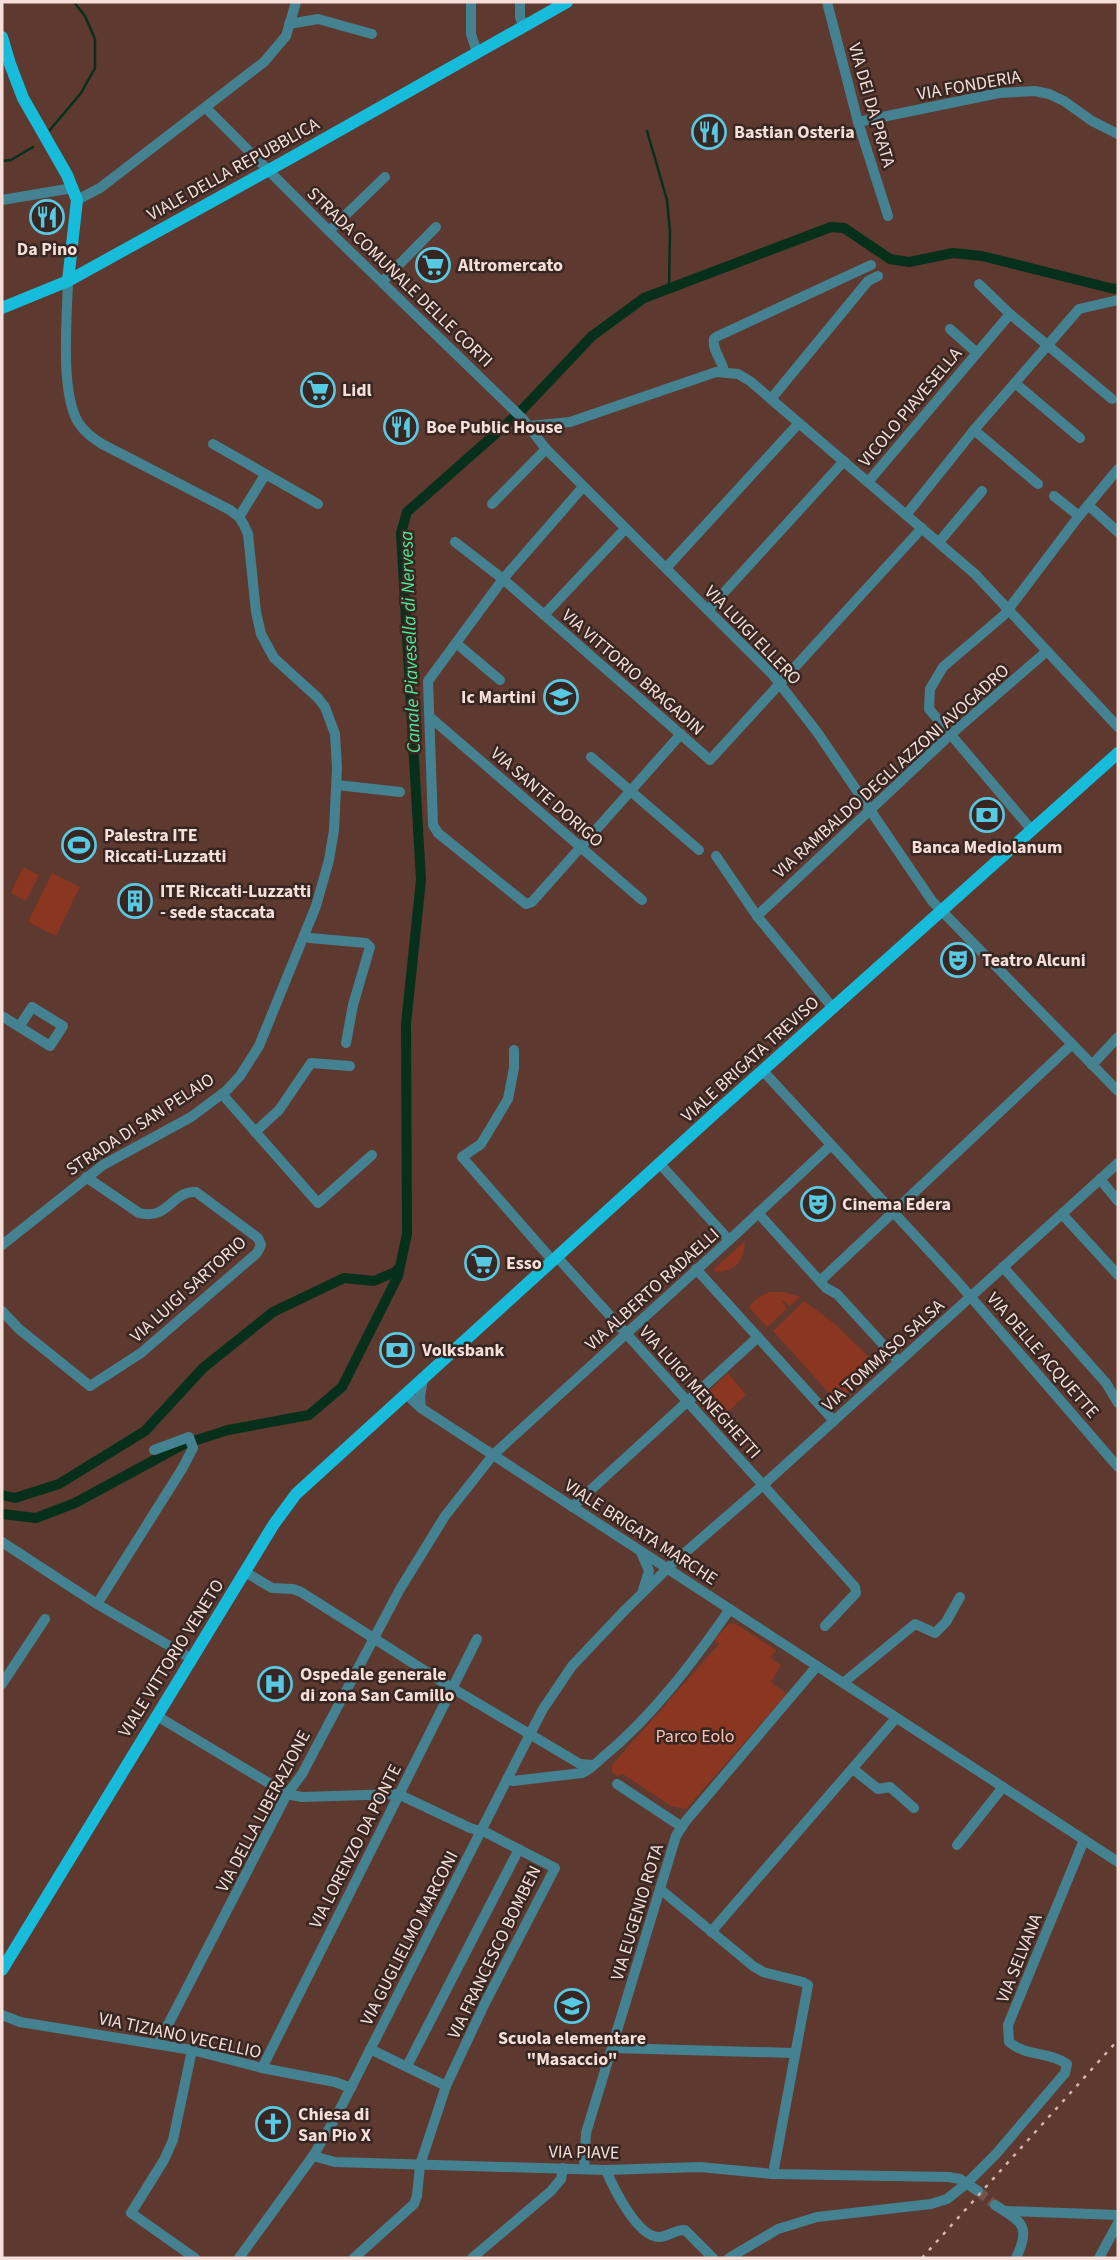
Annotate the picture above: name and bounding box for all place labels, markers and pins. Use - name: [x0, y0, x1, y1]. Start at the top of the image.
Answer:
- restaurant icon: Bastian Osteria: [690, 113, 728, 151]
- place label: Bastian Osteria: [734, 120, 855, 145]
- restaurant icon: Da Pino: [28, 198, 66, 236]
- place label: Da Pino: [17, 237, 77, 262]
- supermarket icon: Altromercato: [414, 246, 452, 284]
- place label: Altromercato: [457, 253, 563, 278]
- supermarket icon: Lidl: [299, 371, 337, 409]
- place label: Lidl: [342, 378, 372, 403]
- restaurant icon: Boe Public House: [382, 408, 420, 446]
- place label: Boe Public House: [426, 415, 563, 440]
- school or university icon: Ic Martini: [542, 678, 580, 716]
- place label: Ic Martini: [461, 685, 536, 710]
- bank icon: Banca Mediolanum: [968, 796, 1006, 834]
- place label: Palestra ITE Riccati-Luzzatti: [104, 823, 226, 869]
- sports icon: Palestra ITE Riccati-Luzzatti: [60, 826, 98, 864]
- place label: Banca Mediolanum: [912, 835, 1062, 860]
- place label: ITE Riccati-Luzzatti - sede staccata: [160, 879, 311, 925]
- building icon: ITE Riccati-Luzzatti - sede staccata: [116, 882, 154, 920]
- theatre icon: Teatro Alcuni: [939, 941, 977, 979]
- place label: Teatro Alcuni: [982, 948, 1086, 973]
- theatre icon: Cinema Edera: [799, 1185, 837, 1223]
- place label: Cinema Edera: [842, 1192, 951, 1217]
- supermarket icon: Esso: [463, 1244, 501, 1282]
- place label: Esso: [506, 1251, 542, 1276]
- bank icon: Volksbank: [378, 1331, 416, 1369]
- place label: Volksbank: [421, 1338, 505, 1363]
- place label: Ospedale generale di zona San Camillo: [300, 1662, 454, 1708]
- hospital icon: Ospedale generale di zona San Camillo: [256, 1665, 294, 1703]
- school or university icon: Scuola elementare "Masaccio": [553, 1987, 591, 2025]
- place label: Scuola elementare "Masaccio": [498, 2026, 646, 2072]
- place label: Chiesa di San Pio X: [298, 2102, 372, 2148]
- church icon: Chiesa di San Pio X: [254, 2105, 292, 2143]

